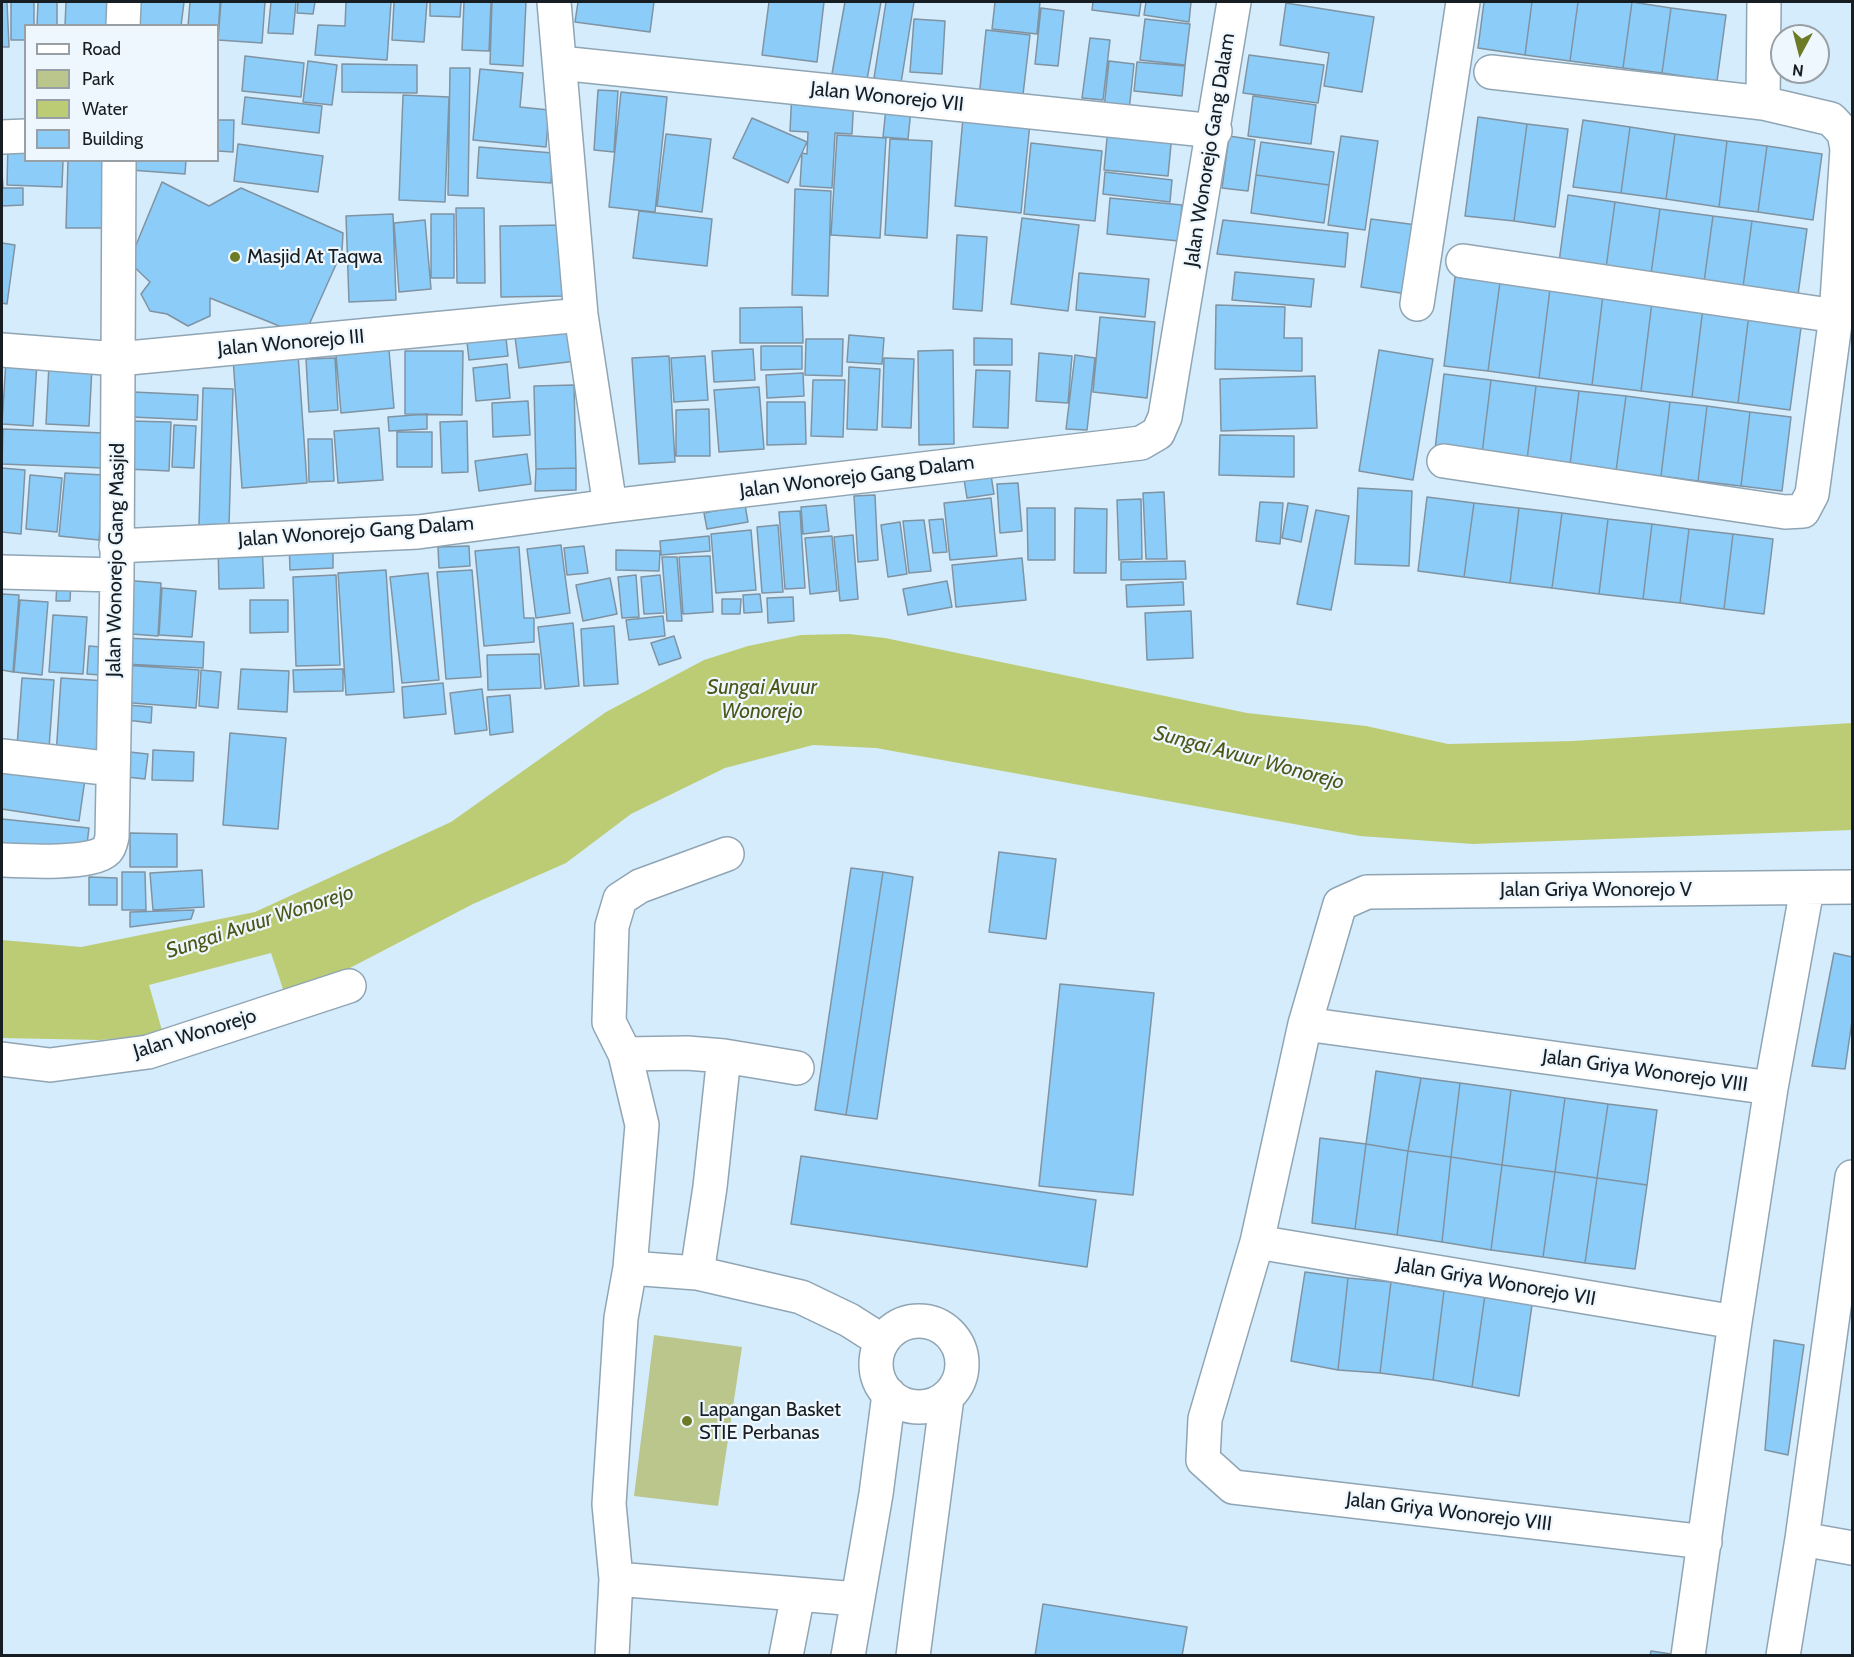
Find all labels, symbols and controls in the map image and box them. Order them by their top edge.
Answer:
legend [24,24,219,162]
north arrow [1770,24,1830,84]
street label: Jalan Wonorejo Gang Dalam [1180,31,1240,269]
text: Road [82,38,121,60]
text: N [1791,60,1805,80]
text: Park [82,68,114,90]
street label: Jalan Wonorejo VII [809,77,965,117]
text: Water [82,98,128,120]
text: Building [82,128,143,150]
place label: Masjid At Taqwa [247,245,382,269]
marker: Masjid At Taqwa [228,250,242,264]
street label: Jalan Wonorejo III [217,325,365,361]
street label: Jalan Wonorejo Gang Masjid [102,443,130,677]
street label: Jalan Wonorejo Gang Dalam [738,451,976,503]
street label: Jalan Wonorejo Gang Dalam [237,512,475,552]
water label: Sungai Avuur Wonorejo [707,675,817,725]
water label: Sungai Avuur Wonorejo [1151,720,1347,796]
street label: Jalan Griya Wonorejo V [1500,878,1692,902]
water label: Sungai Avuur Wonorejo [163,880,357,964]
street label: Jalan Wonorejo [131,1004,259,1064]
street label: Jalan Griya Wonorejo VIII [1541,1045,1749,1097]
street label: Jalan Griya Wonorejo VII [1394,1253,1598,1311]
place label: Lapangan Basket STIE Perbanas [699,1398,841,1445]
marker: Lapangan Basket STIE Perbanas [680,1414,694,1428]
street label: Jalan Griya Wonorejo VIII [1345,1487,1553,1537]

